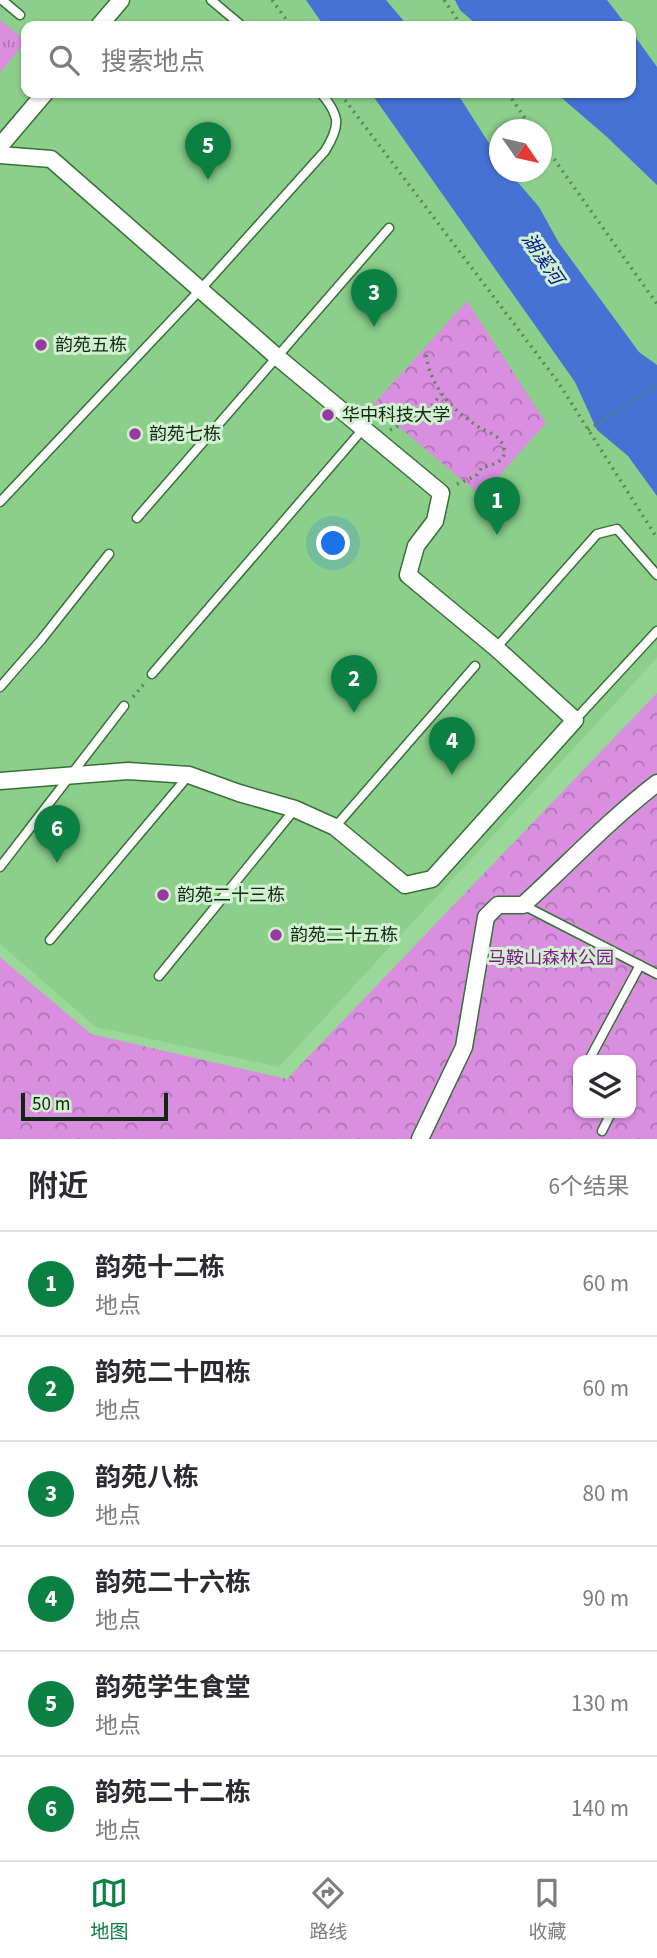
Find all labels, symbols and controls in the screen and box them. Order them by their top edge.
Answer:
search box [21,21,636,98]
icon: search [45,41,83,79]
text: 搜索地点 [101,43,205,80]
north arrow [489,119,552,182]
pin: 5 [185,122,231,180]
water label: 湖溪河 [515,228,571,293]
pin: 3 [351,269,397,327]
place label: 韵苑五栋 [55,333,127,358]
marker: 韵苑五栋 [33,337,49,353]
place label: 华中科技大学 [342,403,450,428]
marker: 华中科技大学 [320,407,336,423]
place label: 韵苑七栋 [149,422,221,447]
marker: 韵苑七栋 [127,426,143,442]
pin: 1 [474,477,520,535]
your location [316,526,350,560]
pin: 2 [331,655,377,713]
pin: 4 [429,717,475,775]
pin: 6 [34,805,80,863]
place label: 韵苑二十三栋 [177,883,285,908]
marker: 韵苑二十三栋 [155,887,171,903]
place label: 韵苑二十五栋 [290,923,398,948]
marker: 韵苑二十五栋 [268,927,284,943]
park label: 马鞍山森林公园 [488,946,614,971]
map controls [573,1055,636,1118]
button: layers [573,1055,636,1118]
scale bar [21,1090,168,1122]
text: 50 m [32,1091,70,1118]
text: 附近 [28,1165,88,1208]
text: 6个结果 [549,1170,629,1203]
text: 韵苑十二栋 [95,1249,225,1286]
text: 1 [45,1267,57,1300]
text: 60 m [582,1267,629,1300]
text: 地点 [95,1289,141,1322]
text: 韵苑二十四栋 [95,1354,251,1391]
text: 2 [45,1372,57,1405]
text: 60 m [582,1372,629,1405]
text: 地点 [95,1394,141,1427]
text: 韵苑八栋 [95,1459,199,1496]
text: 3 [45,1477,57,1510]
text: 80 m [582,1477,629,1510]
text: 地点 [95,1499,141,1532]
text: 韵苑二十六栋 [95,1564,251,1601]
text: 4 [45,1582,57,1615]
text: 90 m [582,1582,629,1615]
text: 地点 [95,1604,141,1637]
text: 韵苑学生食堂 [95,1669,251,1706]
text: 5 [45,1687,57,1720]
text: 130 m [571,1687,629,1720]
text: 地点 [95,1709,141,1742]
text: 韵苑二十二栋 [95,1774,251,1811]
text: 6 [45,1792,57,1825]
text: 140 m [571,1792,629,1825]
text: 地点 [95,1814,141,1847]
tab: 地图 [90,1874,129,1946]
tab: 路线 [309,1874,348,1946]
tab: 收藏 [528,1874,567,1946]

